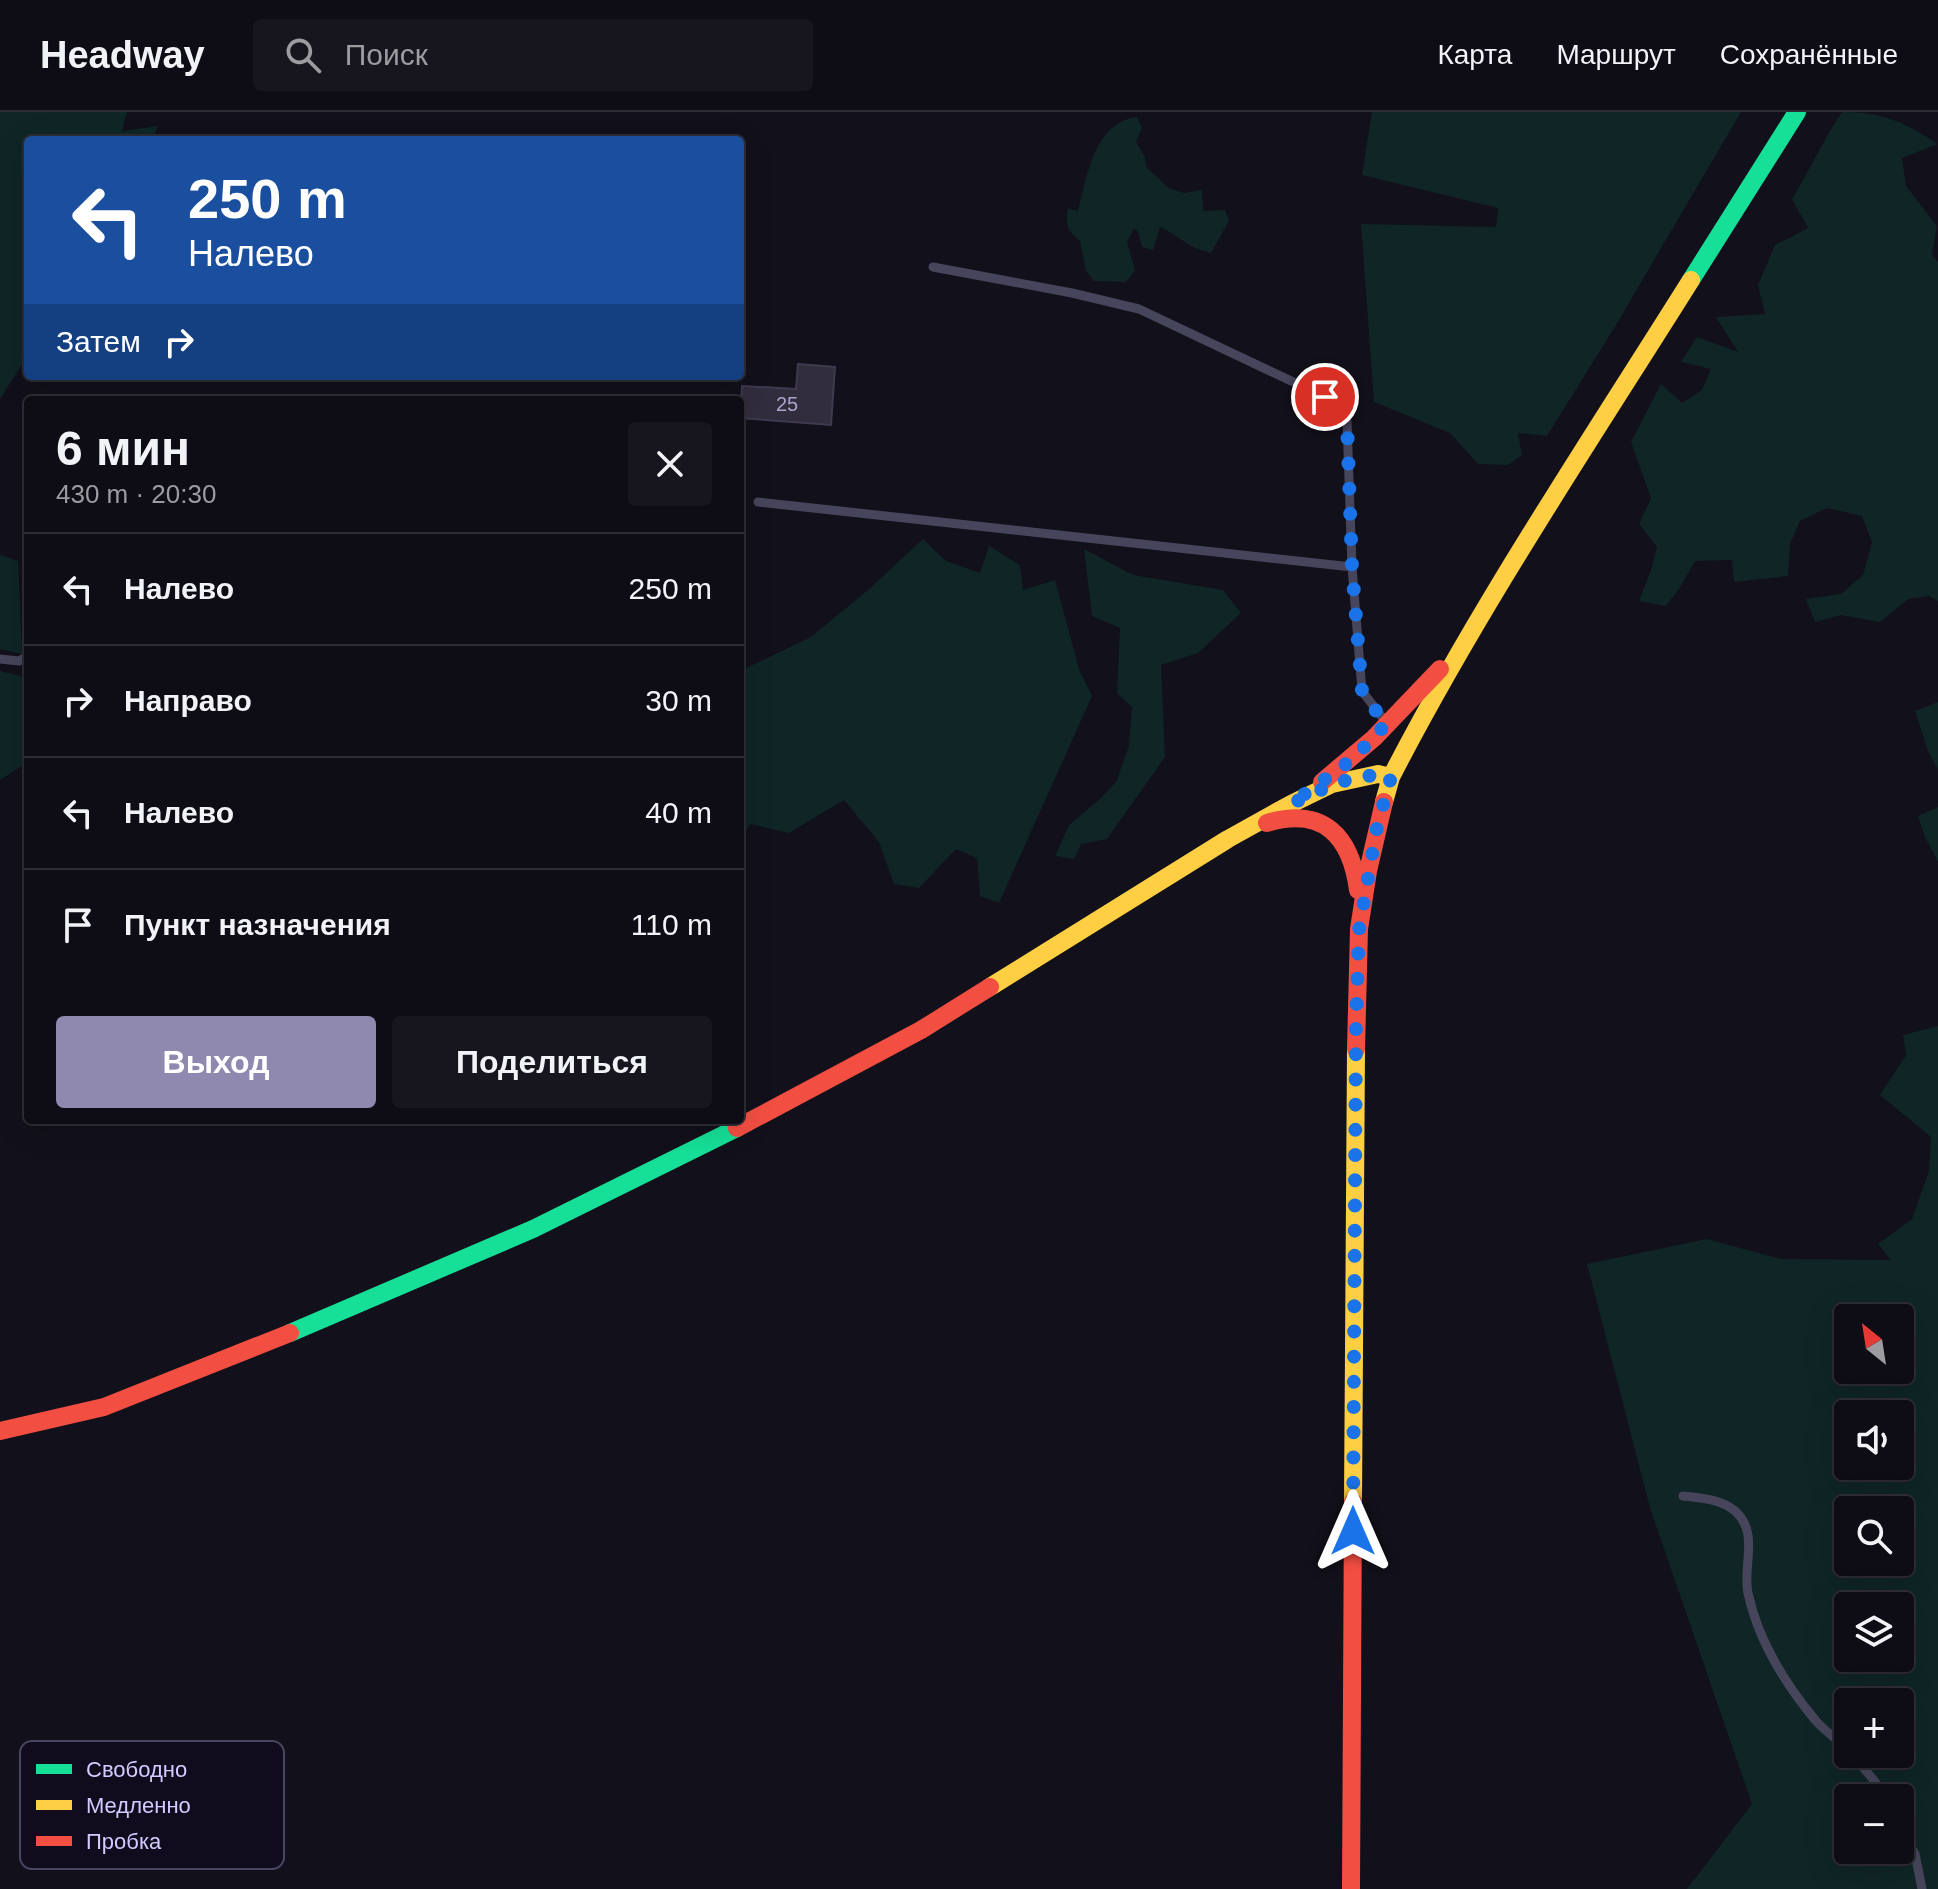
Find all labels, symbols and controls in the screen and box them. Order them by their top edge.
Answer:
search box [253,19,813,91]
icon: search [281,33,325,77]
text: Headway [40,34,205,76]
text: Поиск [345,38,428,71]
text: Карта [1437,39,1512,70]
text: Маршрут [1556,39,1676,70]
text: Сохранённые [1720,39,1898,70]
text: 250 m [188,167,347,230]
icon: left [56,168,160,272]
text: Налево [188,233,314,274]
icon: right [157,320,201,364]
text: Затем [56,325,141,358]
pin [1291,363,1359,431]
icon: arrive [1303,375,1347,419]
house number: 25 [776,393,798,415]
text: 6 мин [56,422,190,475]
button: close [628,422,712,506]
text: 430 m · 20:30 [56,479,216,509]
icon: left [56,567,100,611]
text: Налево [124,572,234,605]
text: 250 m [629,572,712,605]
icon: right [56,679,100,723]
text: Направо [124,684,252,717]
text: 30 m [645,684,712,717]
icon: left [56,791,100,835]
text: Налево [124,796,234,829]
text: 40 m [645,796,712,829]
icon: arrive [56,903,100,947]
text: Пункт назначения [124,908,391,941]
text: 110 m [631,908,712,941]
button: Выход [56,1016,376,1108]
button: Поделиться [392,1016,712,1108]
north arrow [1834,1304,1914,1384]
map controls [1834,1304,1914,1864]
button: sound [1834,1400,1914,1480]
position arrow [1311,1489,1395,1573]
button: search [1834,1496,1914,1576]
button: layers [1834,1592,1914,1672]
button: + [1834,1688,1914,1768]
legend [20,1741,284,1869]
text: Свободно [86,1757,187,1782]
button: − [1834,1784,1914,1864]
text: Медленно [86,1793,191,1818]
text: Пробка [86,1829,162,1854]

